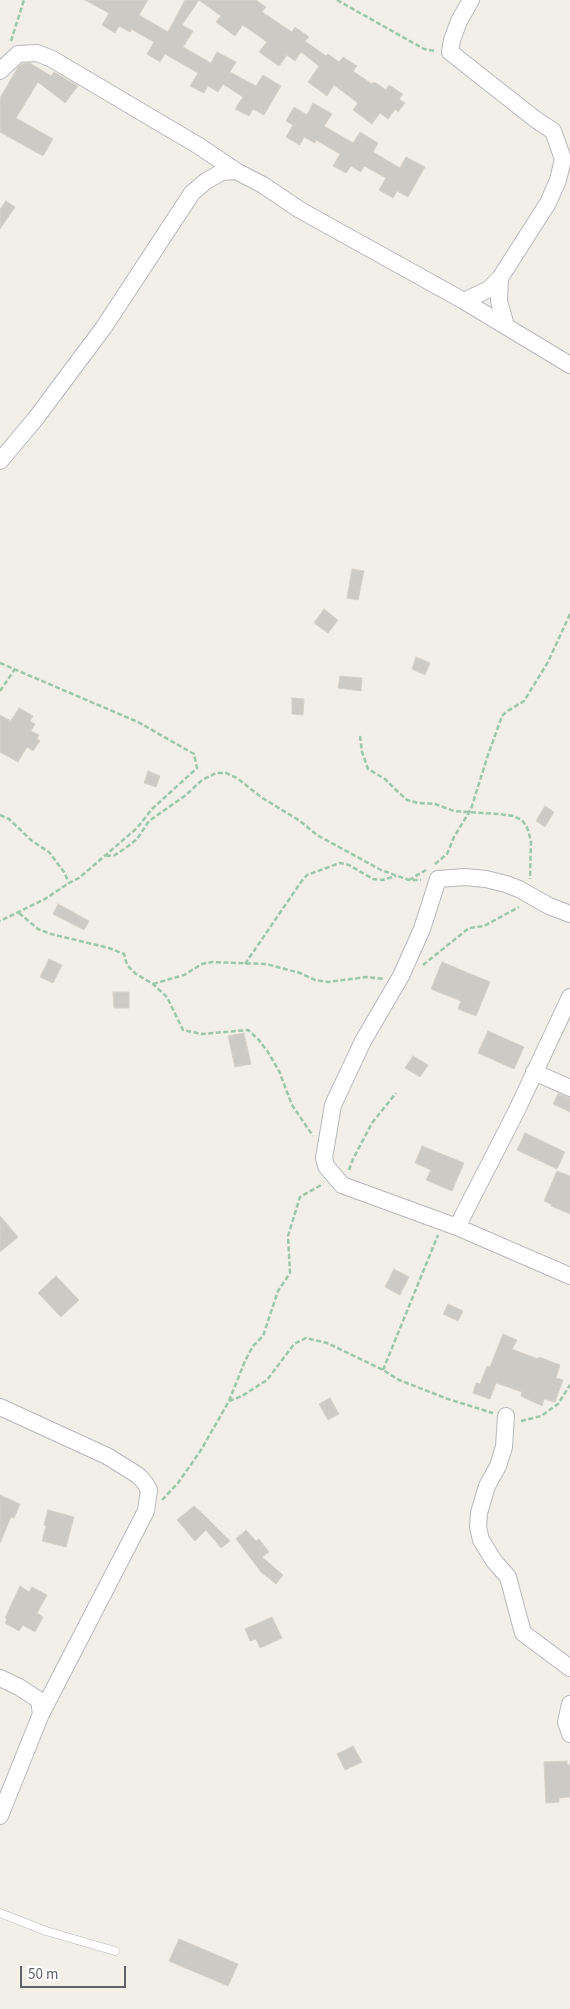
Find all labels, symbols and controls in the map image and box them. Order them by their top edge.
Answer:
scale bar [22,1956,129,1988]
text: 50 m [28,1964,58,1985]

